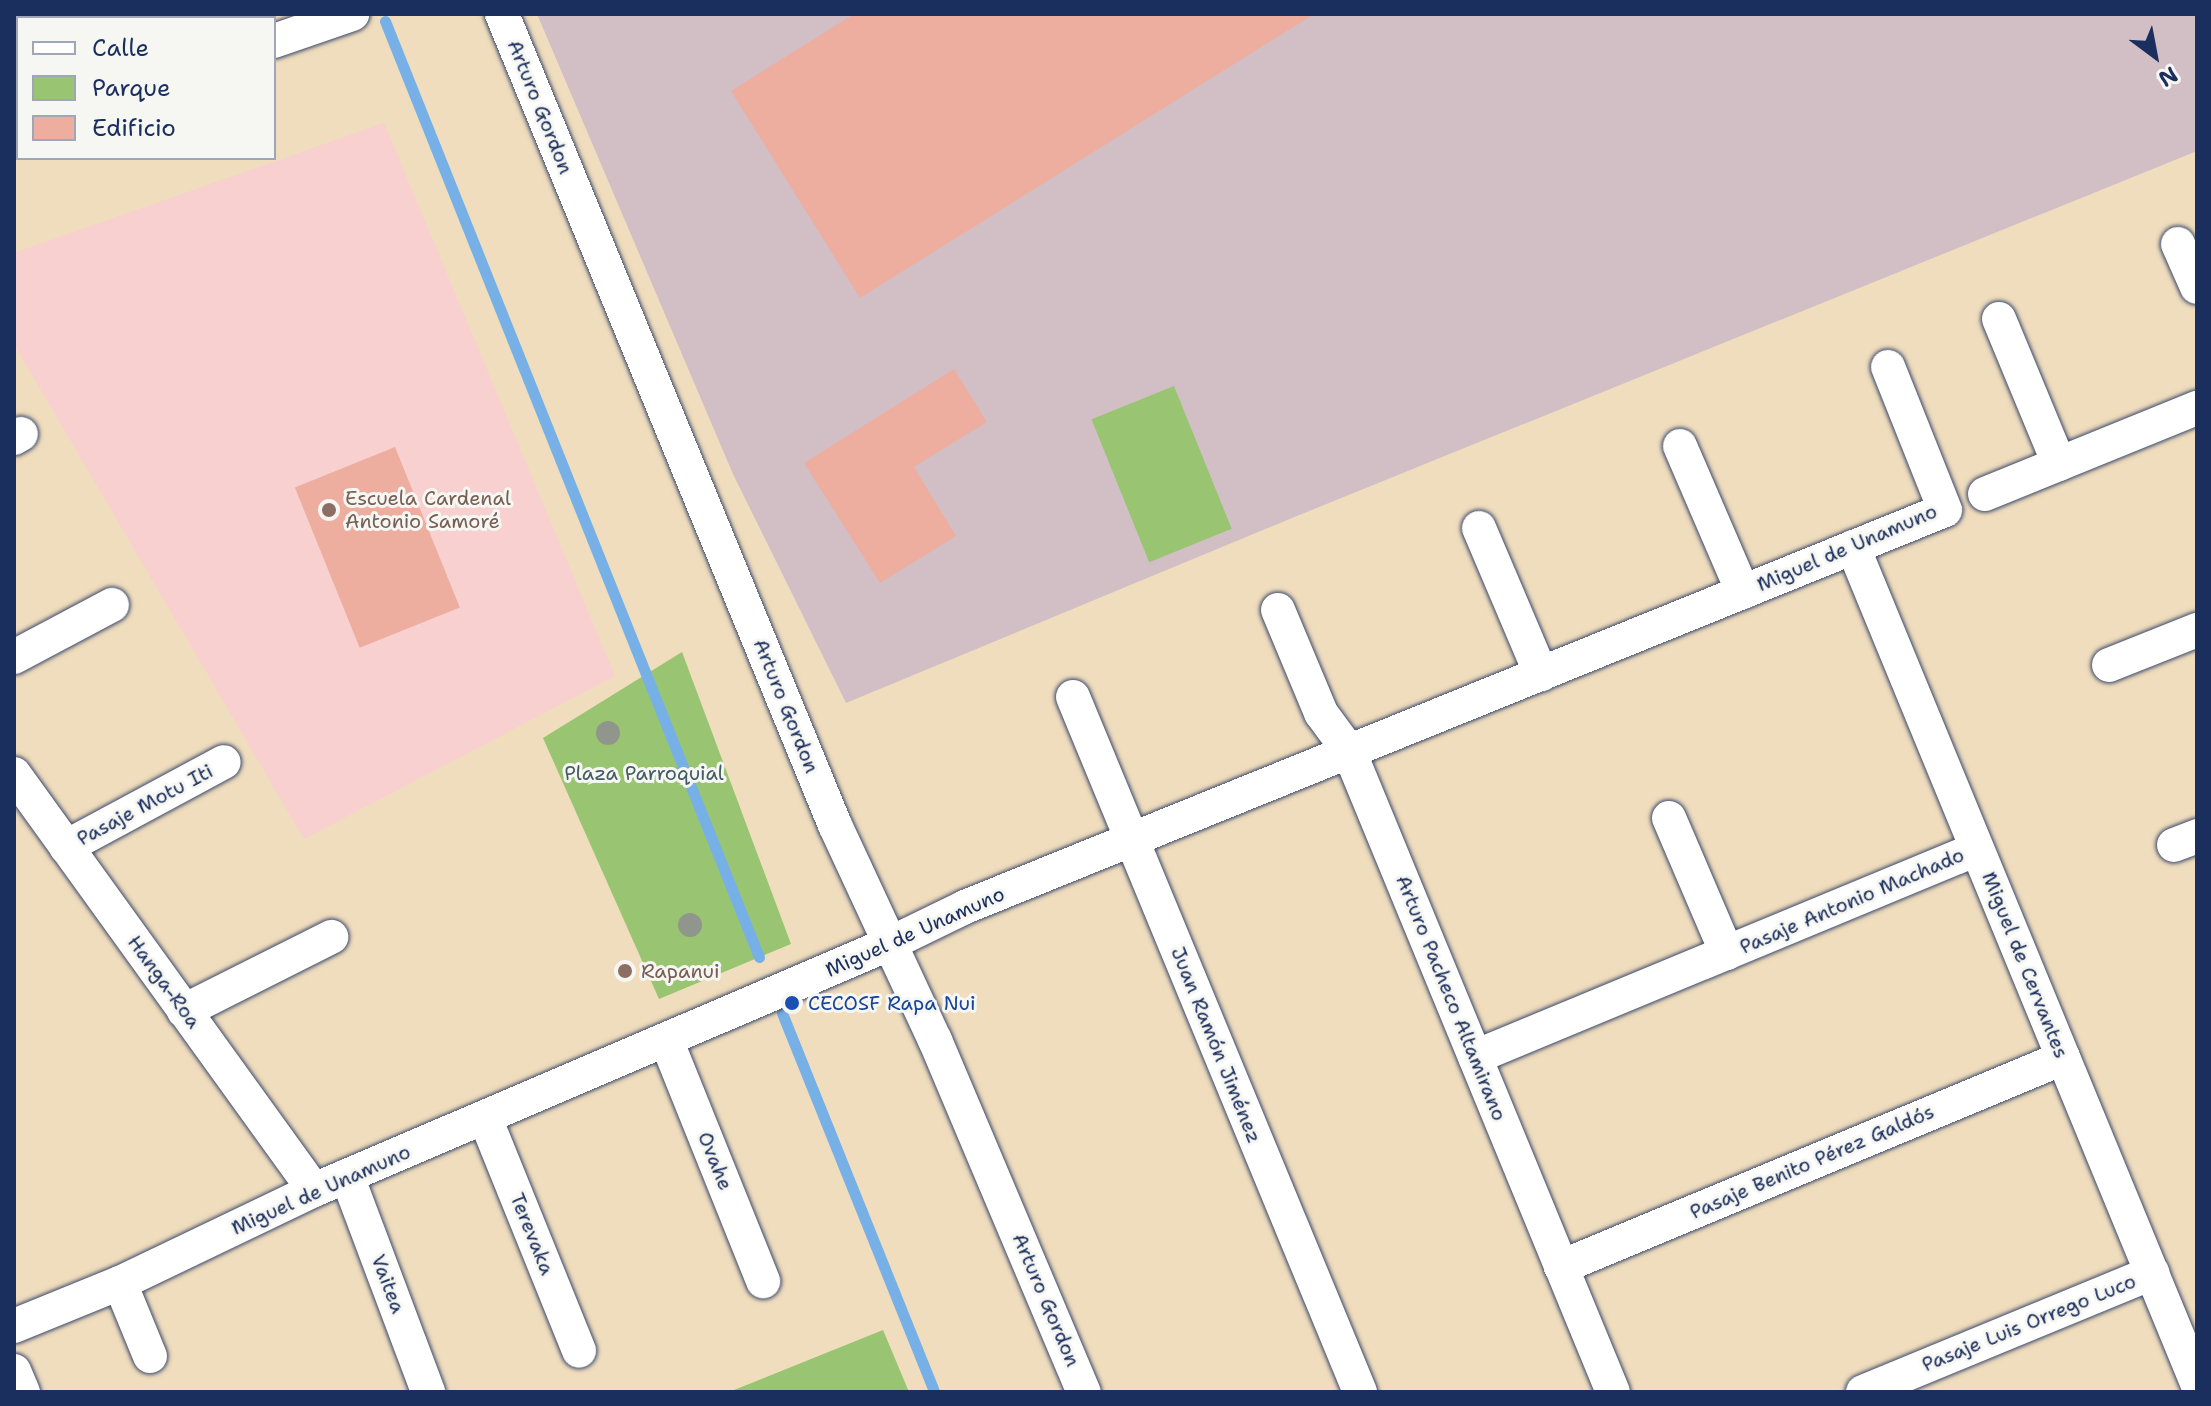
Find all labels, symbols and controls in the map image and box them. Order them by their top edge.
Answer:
legend [16,16,276,160]
north arrow [2115,16,2195,96]
text: Calle [92,32,149,64]
street label: Arturo Gordon [502,36,578,178]
text: N [2153,60,2183,94]
text: Parque [92,72,171,104]
text: Edificio [92,112,176,144]
place label: Escuela Cardenal Antonio Samoré [345,486,511,533]
street label: Miguel de Unamuno [1753,499,1941,597]
marker: Escuela Cardenal Antonio Samoré [320,501,338,519]
street label: Arturo Gordon [748,635,824,777]
street label: Pasaje Motu Iti [73,759,217,851]
park label: Plaza Parroquial [564,761,724,785]
street label: Pasaje Antonio Machado [1736,843,1968,959]
street label: Miguel de Cervantes [1977,868,2073,1062]
street label: Arturo Pacheco Altamirano [1391,872,1511,1124]
street label: Miguel de Unamuno [822,882,1008,982]
street label: Hanga-Roa [122,931,206,1033]
street label: Juan Ramón Jiménez [1166,943,1266,1147]
place label: Rapanui [641,959,720,983]
marker: Rapanui [616,962,634,980]
place label: CECOSF Rapa Nui [808,991,976,1015]
marker: CECOSF Rapa Nui [783,994,801,1012]
street label: Pasaje Benito Pérez Galdós [1686,1100,1938,1224]
street label: Ovahe [692,1128,738,1194]
street label: Miguel de Unamuno [228,1140,414,1240]
street label: Terevaka [505,1190,559,1278]
street label: Arturo Gordon [1007,1230,1085,1370]
street label: Vaitea [366,1251,410,1317]
street label: Pasaje Luis Orrego Luco [1918,1269,2140,1377]

